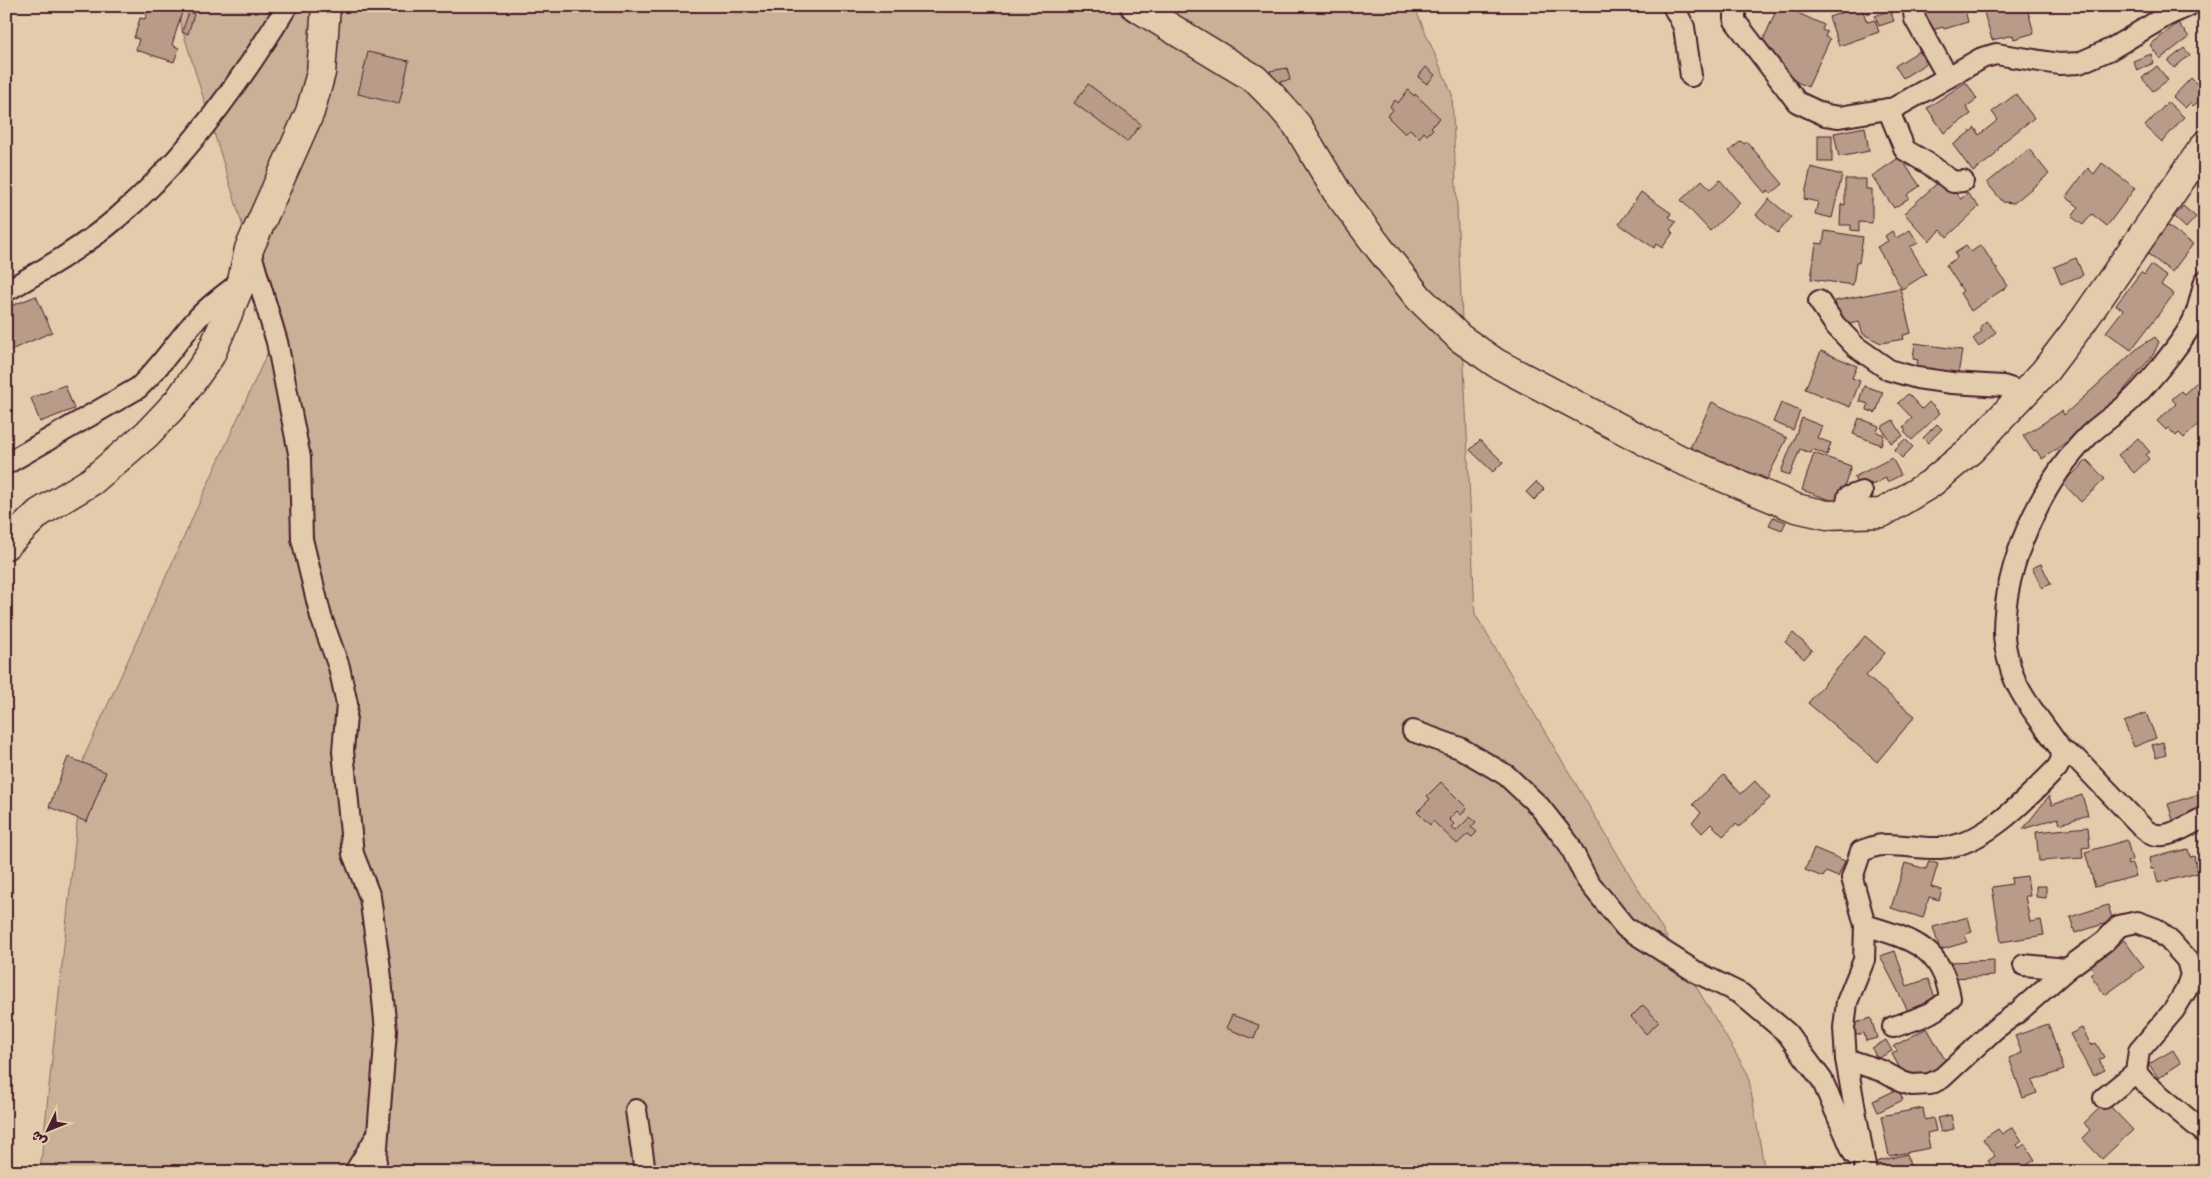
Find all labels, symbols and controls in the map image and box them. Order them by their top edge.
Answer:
north arrow [22,1106,72,1156]
text: ش [29,1126,52,1149]

